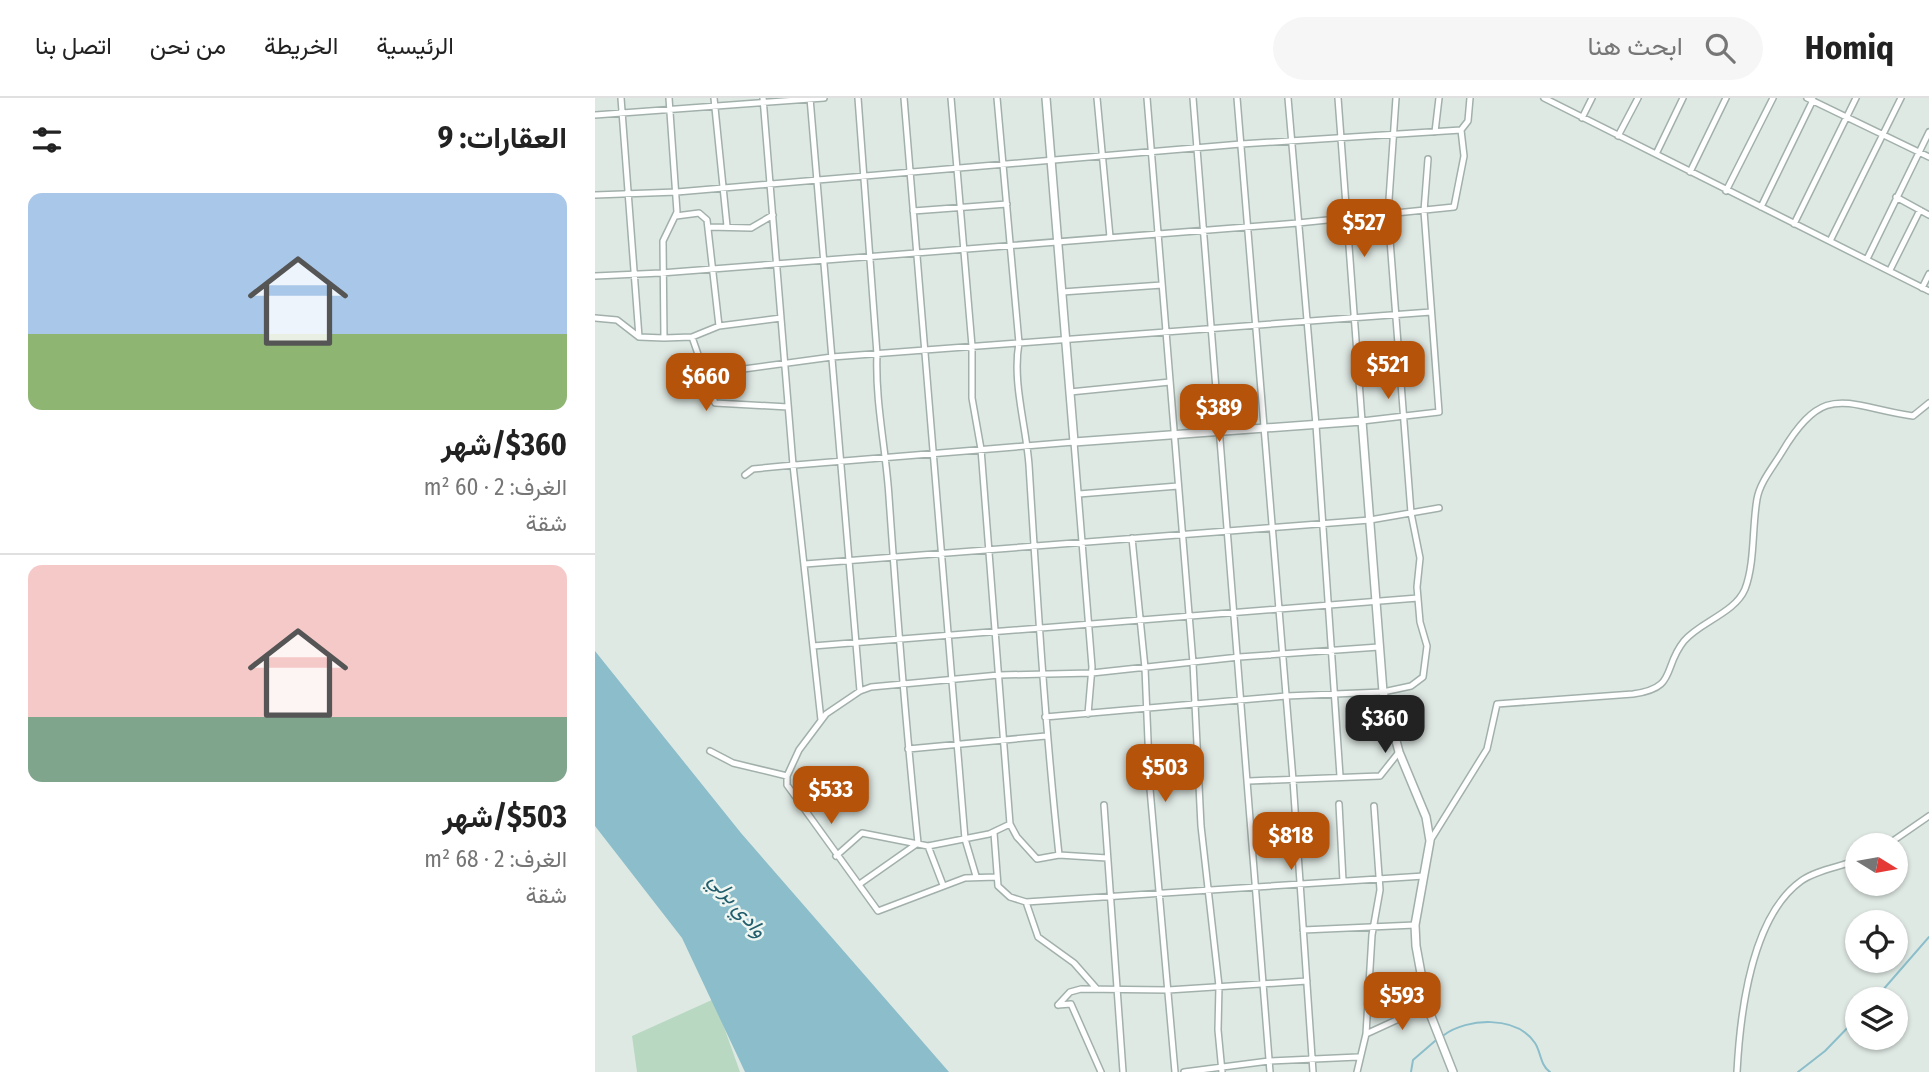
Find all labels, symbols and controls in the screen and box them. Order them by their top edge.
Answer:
search box [1273,17,1763,80]
text: Homiq [1805,28,1894,68]
icon: search [1701,29,1739,67]
text: ابحث هنا [1587,31,1683,62]
text: اتصل بنا [35,32,112,60]
text: من نحن [150,32,226,60]
text: الخريطة [264,32,338,60]
text: الرئيسية [376,32,454,60]
text: العقارات: 9 [438,120,567,156]
icon: filters [28,121,66,159]
pin: $527 [1323,200,1405,259]
text: $527 [1343,208,1385,236]
icon: home [235,238,361,364]
pin: $521 [1347,342,1429,401]
text: $521 [1367,350,1409,378]
pin: $660 [665,354,747,413]
text: $660 [682,362,730,390]
pin: $389 [1178,384,1260,444]
text: $389 [1196,393,1242,421]
text: $360/شهر [441,427,567,463]
text: الغرف: 2 · 60 m² [424,473,567,501]
text: شقة [525,509,567,537]
icon: home [235,610,361,736]
pin: $360 [1344,696,1426,755]
text: $360 [1362,704,1408,732]
pin: $503 [1124,744,1206,804]
text: $503 [1142,753,1188,781]
pin: $533 [790,766,872,826]
text: $533 [809,775,853,803]
text: $503/شهر [442,799,567,835]
pin: $818 [1250,812,1332,872]
text: $818 [1269,821,1313,849]
north arrow [1845,833,1907,896]
map controls [1845,833,1908,1050]
text: الغرف: 2 · 68 m² [424,845,567,873]
water label: وادي برلي [700,867,773,946]
text: شقة [525,881,567,909]
button: locate [1845,910,1908,973]
pin: $593 [1361,972,1443,1032]
text: $593 [1380,981,1424,1009]
button: layers [1845,987,1908,1050]

